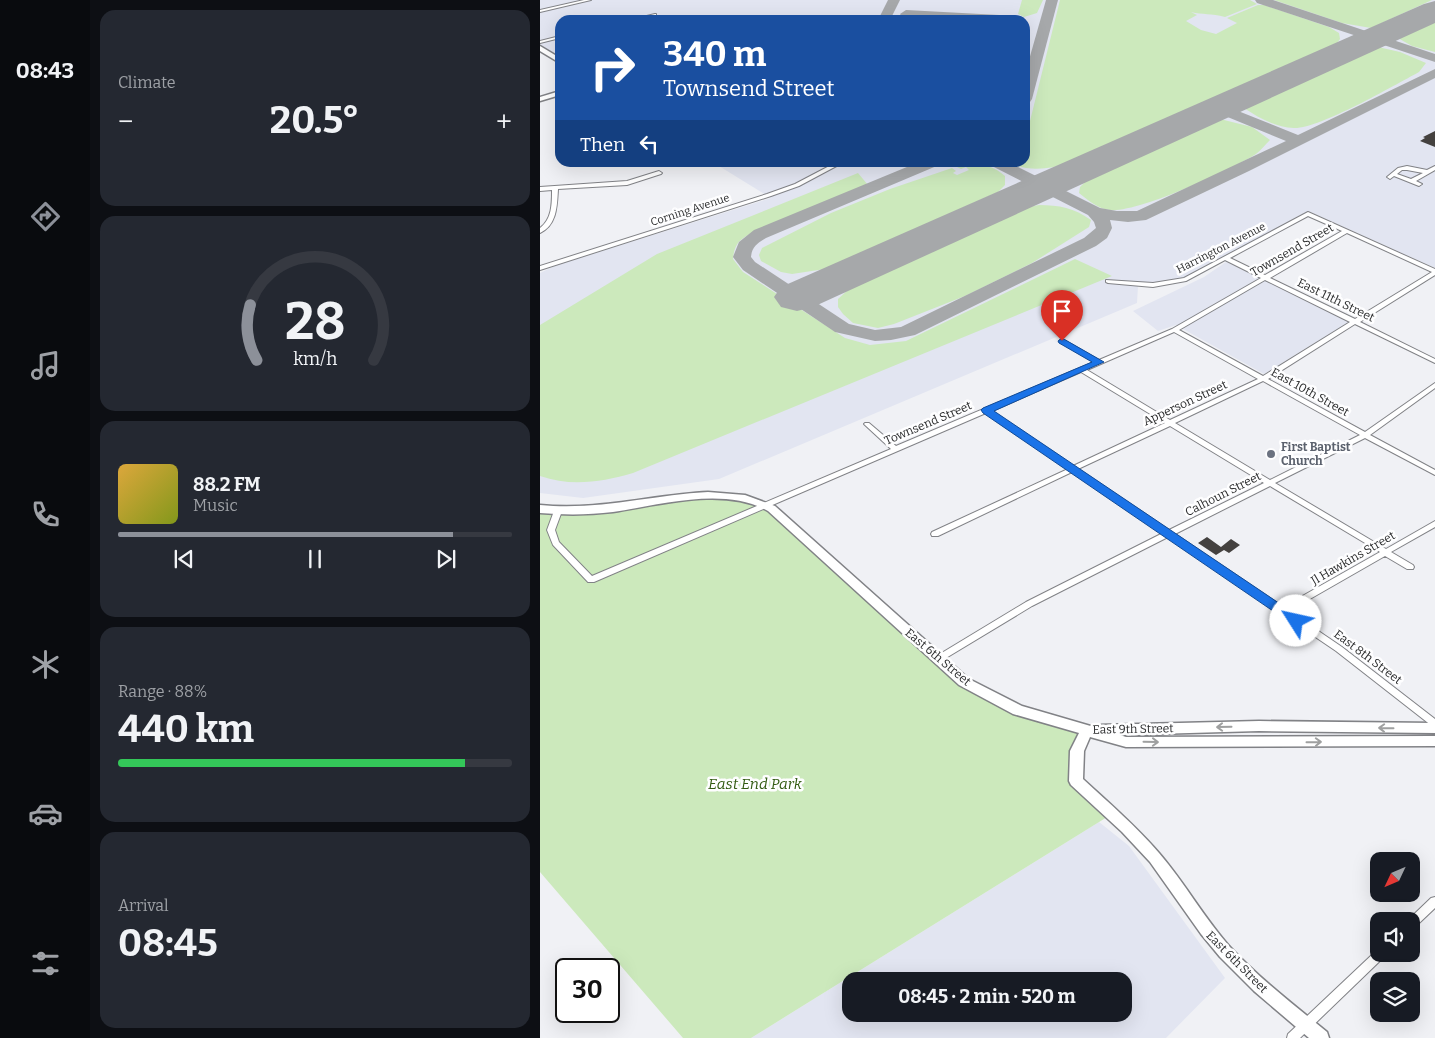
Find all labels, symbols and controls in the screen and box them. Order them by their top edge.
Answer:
text: 340 m [663,33,766,75]
icon: right [580,35,645,100]
text: 08:43 [16,57,74,84]
text: Climate [118,73,176,92]
text: Townsend Street [663,75,834,102]
text: 20.5° [270,97,360,143]
text: − [118,105,133,138]
text: + [496,105,512,138]
icon: left [635,130,663,158]
text: Then [580,133,625,156]
street label: Corning Avenue [649,191,731,229]
icon: directions [28,199,63,234]
street label: Harrington Avenue [1174,220,1268,276]
street label: Townsend Street [1248,220,1337,279]
street label: East 11th Street [1295,275,1377,325]
text: 28 [285,290,345,353]
pin [1041,290,1083,341]
icon: arrive [1048,297,1076,325]
icon: music [28,348,63,383]
text: km/h [293,348,337,370]
street label: East 10th Street [1269,365,1352,419]
street label: Apperson Street [1141,377,1230,429]
street label: Townsend Street [882,398,974,448]
place label: First Baptist Church [1281,440,1351,468]
marker: First Baptist Church [1265,448,1277,460]
street label: Calhoun Street [1183,469,1264,519]
text: 88.2 FM [193,473,261,496]
text: Music [193,496,238,515]
icon: phone [28,497,63,532]
street label: Jl Hawkins Street [1308,528,1398,588]
icon: previous [170,545,198,573]
icon: pause [301,545,329,573]
icon: next [432,545,460,573]
position arrow [1269,594,1321,646]
street label: East 6th Street [902,626,974,689]
street label: East 8th Street [1331,627,1405,687]
icon: climate [28,647,63,682]
text: Range · 88% [118,682,207,701]
text: 440 km [118,706,254,752]
street label: East 9th Street [1092,721,1174,737]
one-way arrow [1216,722,1232,732]
one-way arrow [1379,723,1395,733]
one-way arrow [1142,737,1159,747]
one-way arrow [1305,737,1321,747]
park label: East End Park [708,775,803,793]
icon: car [28,796,63,831]
north arrow [1370,852,1420,902]
map controls [1370,852,1420,1022]
text: Arrival [118,896,169,915]
button: sound [1370,912,1420,962]
text: 08:45 [118,920,218,966]
street label: East 6th Street [1203,928,1271,996]
icon: filters [28,946,63,981]
speed limit sign: 30 [555,958,620,1023]
button: layers [1370,972,1420,1022]
text: 08:45 · 2 min · 520 m [898,985,1076,1008]

